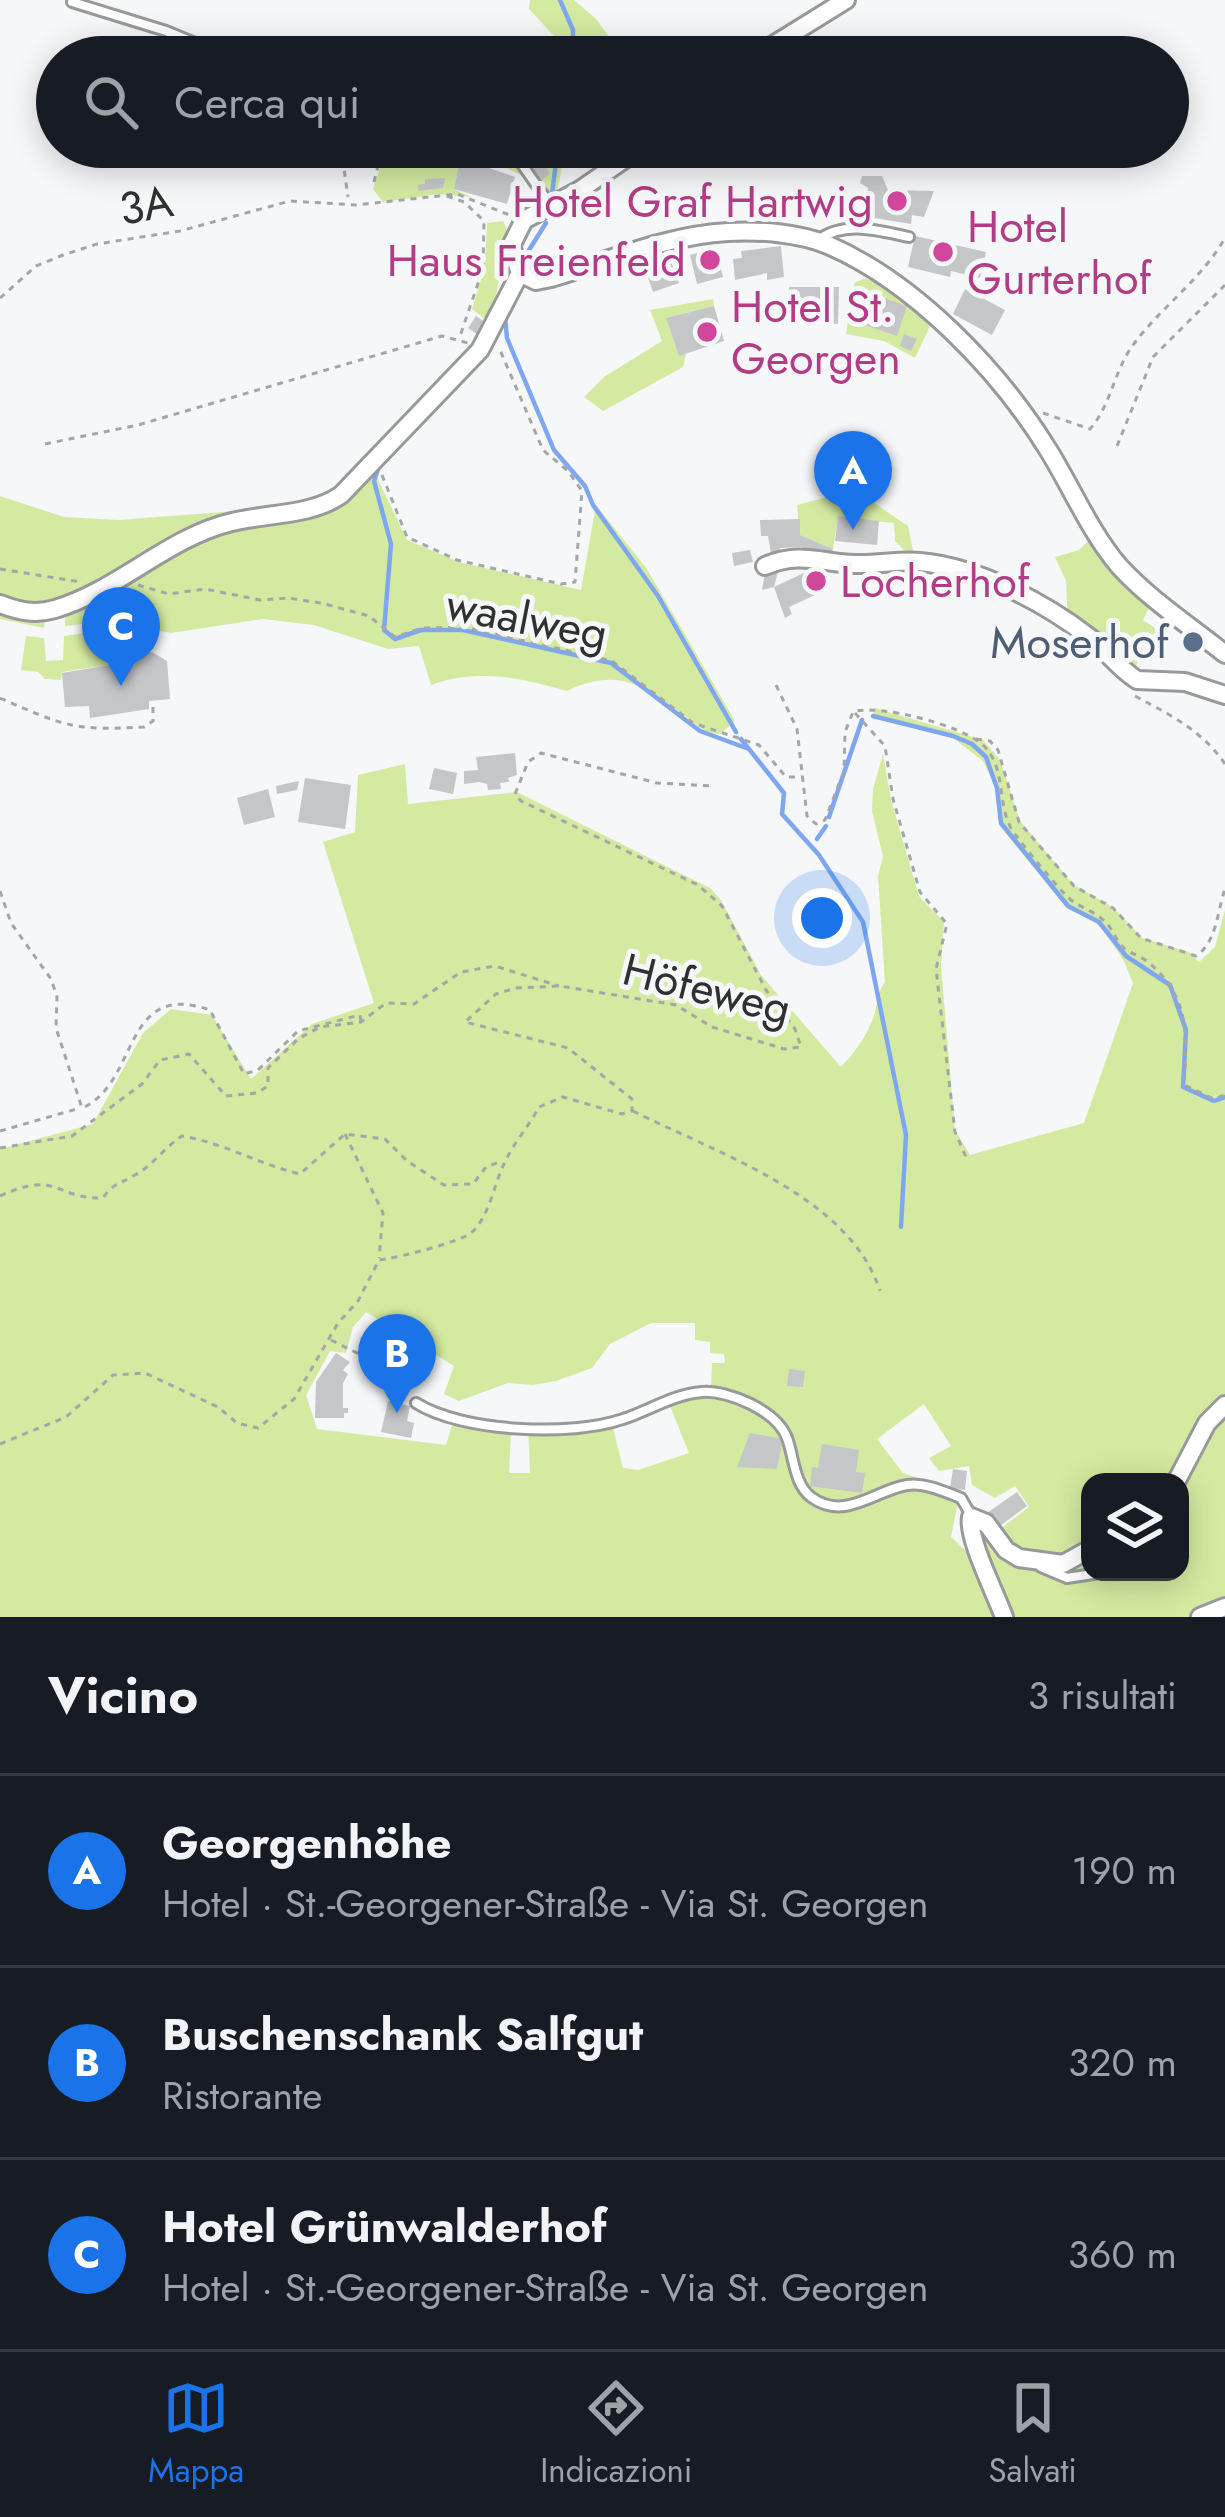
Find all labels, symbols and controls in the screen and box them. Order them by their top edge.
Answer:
search box [36,36,1189,168]
icon: search [78,69,144,135]
text: Cerca qui [174,70,360,135]
street label: 3A [114,168,178,242]
place label: Hotel Graf Hartwig [512,169,873,234]
marker: Hotel Graf Hartwig [884,188,910,214]
place label: Hotel Gurterhof [967,194,1153,311]
place label: Haus Freienfeld [387,228,686,293]
marker: Hotel Gurterhof [930,239,956,265]
marker: Haus Freienfeld [697,247,723,273]
place label: Hotel St. Georgen [731,274,901,391]
marker: Hotel St. Georgen [694,319,720,345]
pin: A [814,431,892,530]
place label: Locherhof [840,549,1031,614]
marker: Locherhof [803,568,829,594]
street label: waalweg [441,572,613,666]
pin: C [82,587,160,686]
place label: Moserhof [990,610,1170,675]
marker: Moserhof [1180,629,1206,655]
your location [792,888,852,948]
street label: Höfeweg [616,937,798,1041]
pin: B [358,1314,436,1413]
map controls [1081,1473,1189,1581]
button: layers [1081,1473,1189,1581]
text: Vicino [48,1658,198,1732]
text: 3 risultati [1028,1667,1177,1724]
text: Georgenhöhe [162,1810,451,1875]
text: A [73,1842,101,1899]
text: 190 m [1071,1842,1177,1899]
text: Hotel · St.-Georgener-Straße - Via St. Georgen [162,1875,928,1932]
text: Buschenschank Salfgut [162,2002,643,2067]
text: B [74,2034,100,2091]
text: 320 m [1068,2034,1177,2091]
text: Ristorante [162,2067,322,2124]
text: Hotel Grünwalderhof [162,2194,607,2259]
text: C [73,2226,101,2283]
text: 360 m [1068,2226,1177,2283]
text: Hotel · St.-Georgener-Straße - Via St. Georgen [162,2259,928,2316]
tab: Mappa [148,2375,244,2494]
tab: Indicazioni [540,2375,692,2494]
tab: Salvati [988,2375,1077,2494]

